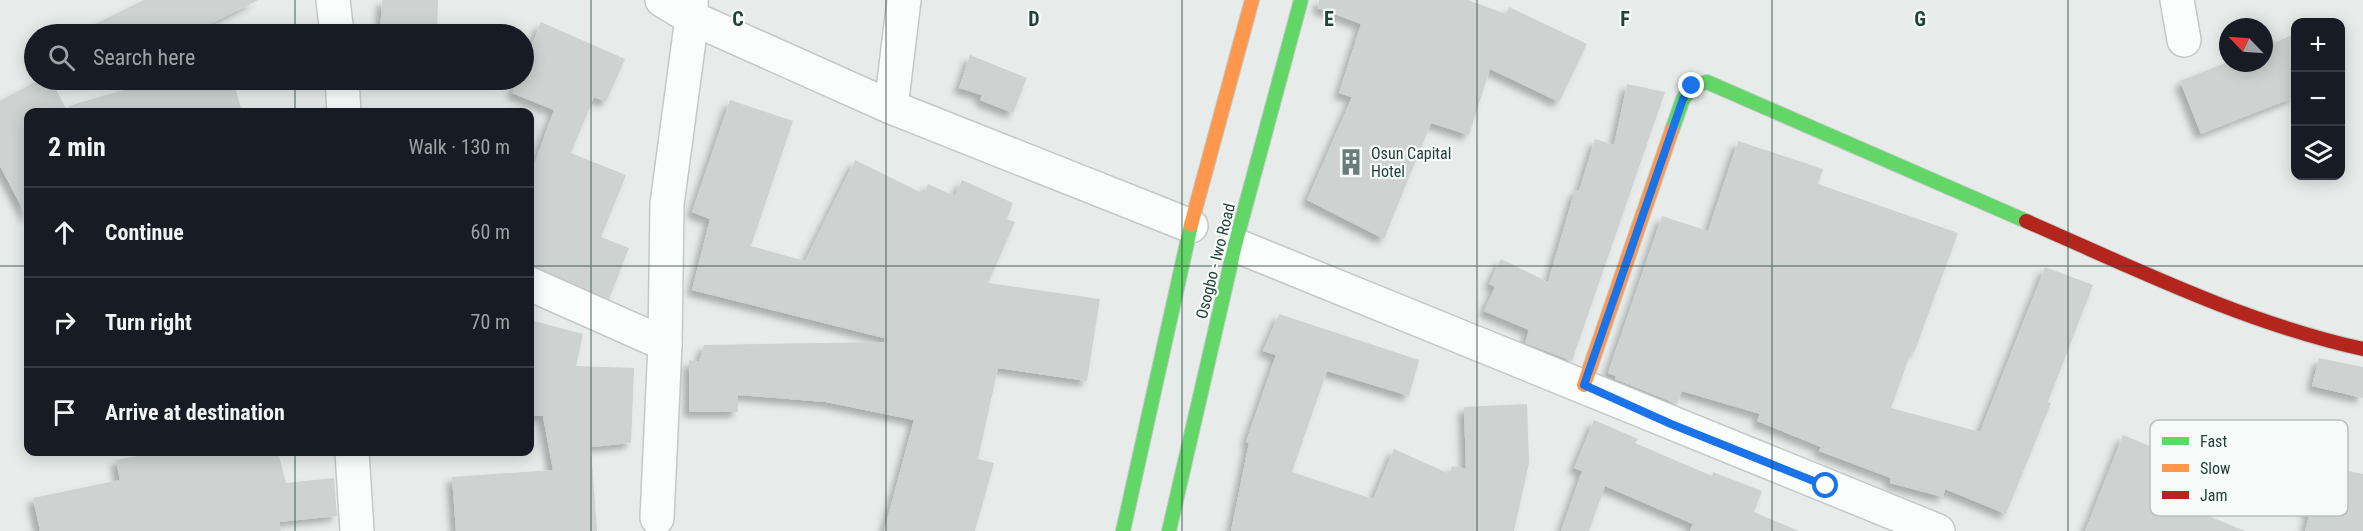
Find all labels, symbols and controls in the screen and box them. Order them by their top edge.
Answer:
text: C [732,7,744,31]
text: D [1028,7,1040,31]
text: E [1324,7,1334,31]
text: F [1620,7,1630,31]
text: G [1914,7,1926,31]
north arrow [2219,18,2273,72]
map controls [2291,18,2345,180]
button: + [2291,18,2345,72]
search box [24,24,534,90]
icon: search [45,41,78,74]
text: Search here [93,45,195,70]
route end [1678,72,1704,98]
button: − [2291,72,2345,126]
button: layers [2291,126,2345,180]
text: 2 min [48,132,106,162]
text: Walk · 130 m [409,135,510,159]
place label: Osun Capital Hotel [1371,144,1451,181]
building icon: Osun Capital Hotel [1336,147,1366,177]
street label: Osogbo - Iwo Road [1192,201,1239,321]
icon: ahead [48,216,81,249]
text: Continue [105,220,184,245]
text: 60 m [471,220,510,244]
icon: right [48,306,81,339]
text: Turn right [105,310,192,335]
text: 70 m [471,310,510,334]
icon: arrive [48,396,81,429]
text: Arrive at destination [105,400,285,425]
legend [2150,420,2348,516]
text: Fast [2200,432,2227,451]
text: Slow [2200,459,2230,478]
route start [1812,472,1838,498]
text: Jam [2200,486,2227,505]

